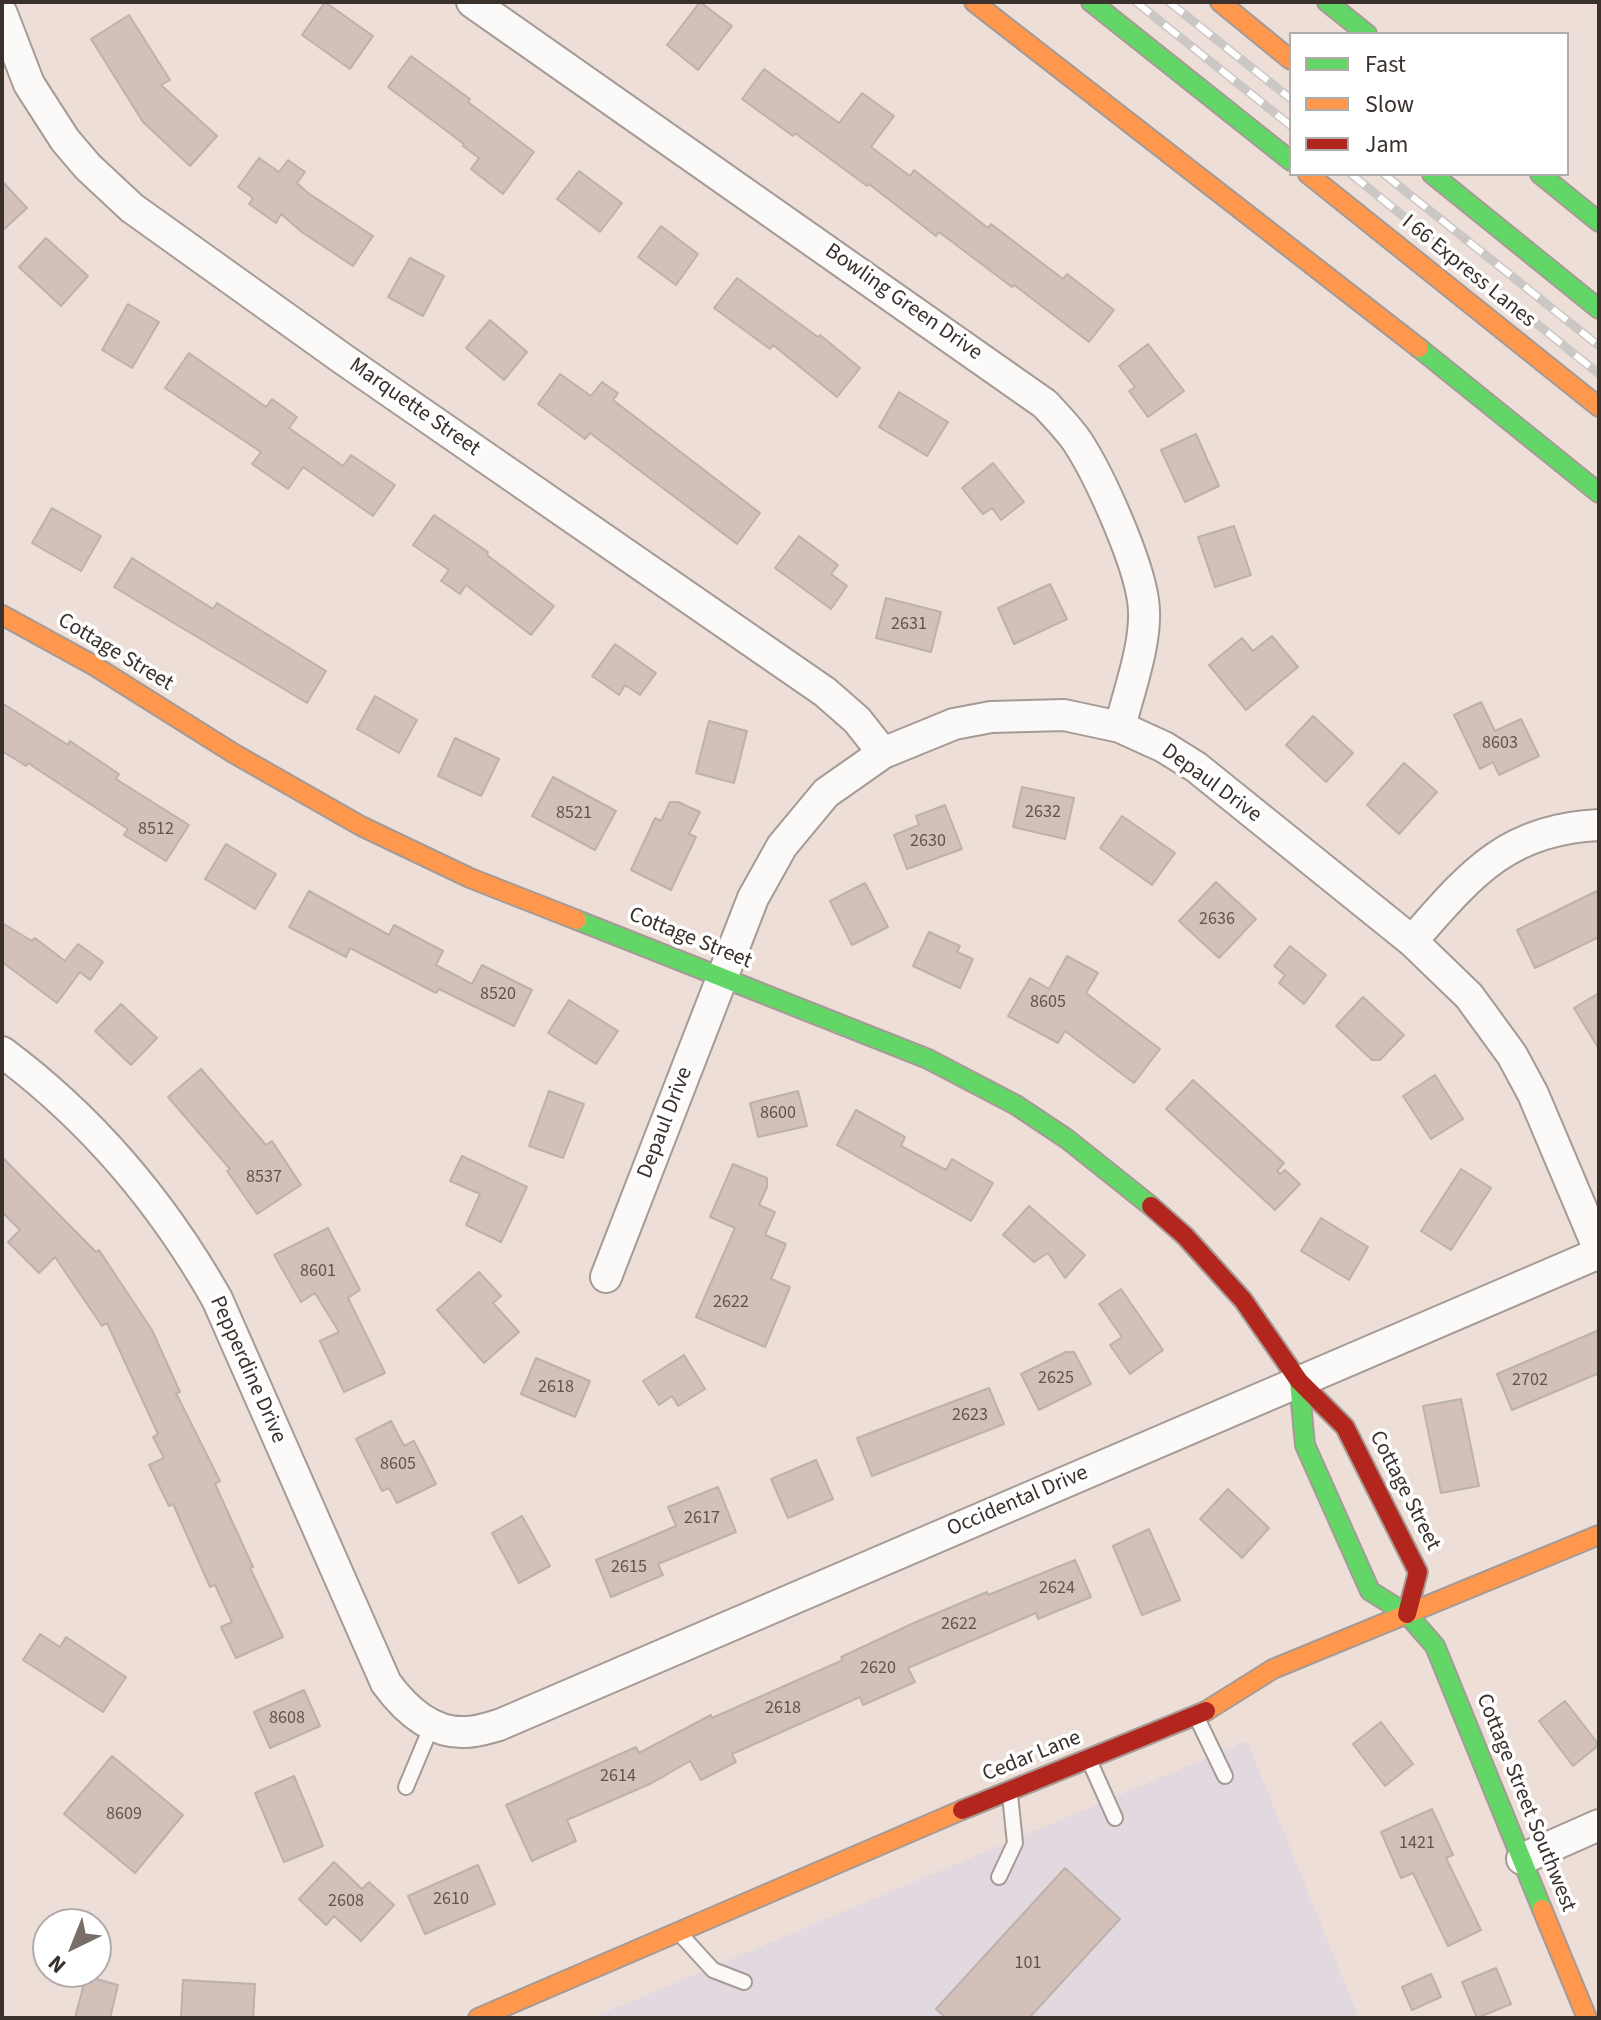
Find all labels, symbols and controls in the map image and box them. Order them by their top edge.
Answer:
legend [1289,32,1569,176]
text: Fast [1365,47,1406,82]
text: Slow [1365,87,1414,122]
text: Jam [1365,127,1409,162]
street label: I 66 Express Lanes [1396,210,1540,334]
street label: Bowling Green Drive [819,239,987,367]
street label: Marquette Street [343,353,485,463]
street label: Cottage Street [52,608,178,698]
house number: 2631 [891,614,927,636]
house number: 8603 [1482,733,1518,755]
street label: Depaul Drive [1156,739,1266,829]
house number: 2632 [1025,802,1061,824]
house number: 8521 [556,803,592,825]
house number: 8512 [138,819,174,841]
house number: 2630 [910,831,946,853]
street label: Cottage Street [625,902,755,976]
house number: 2636 [1199,909,1235,931]
house number: 8520 [480,984,516,1006]
house number: 8605 [1030,992,1066,1014]
street label: Depaul Drive [633,1064,699,1182]
house number: 8600 [760,1103,796,1125]
house number: 8537 [246,1167,282,1189]
house number: 8601 [300,1261,336,1283]
street label: Pepperdine Drive [203,1292,291,1448]
house number: 2622 [713,1292,749,1314]
house number: 2625 [1038,1368,1074,1390]
house number: 2702 [1512,1370,1548,1392]
house number: 2618 [538,1377,574,1399]
house number: 2623 [952,1405,988,1427]
street label: Cottage Street [1363,1427,1445,1555]
house number: 8605 [380,1454,416,1476]
street label: Occidental Drive [944,1460,1092,1544]
house number: 2617 [684,1508,720,1530]
house number: 2615 [611,1557,647,1579]
house number: 2624 [1039,1578,1075,1600]
house number: 2622 [941,1614,977,1636]
house number: 2620 [860,1658,896,1680]
street label: Cottage Street Southwest [1469,1690,1581,1916]
house number: 2618 [765,1698,801,1720]
house number: 8608 [269,1708,305,1730]
street label: Cedar Lane [979,1725,1085,1789]
house number: 2614 [600,1766,636,1788]
house number: 8609 [106,1804,142,1826]
house number: 1421 [1399,1833,1435,1855]
house number: 2610 [433,1889,469,1911]
house number: 2608 [328,1891,364,1913]
north arrow [32,1908,112,1988]
text: N [41,1947,73,1981]
house number: 101 [1015,1953,1041,1975]

